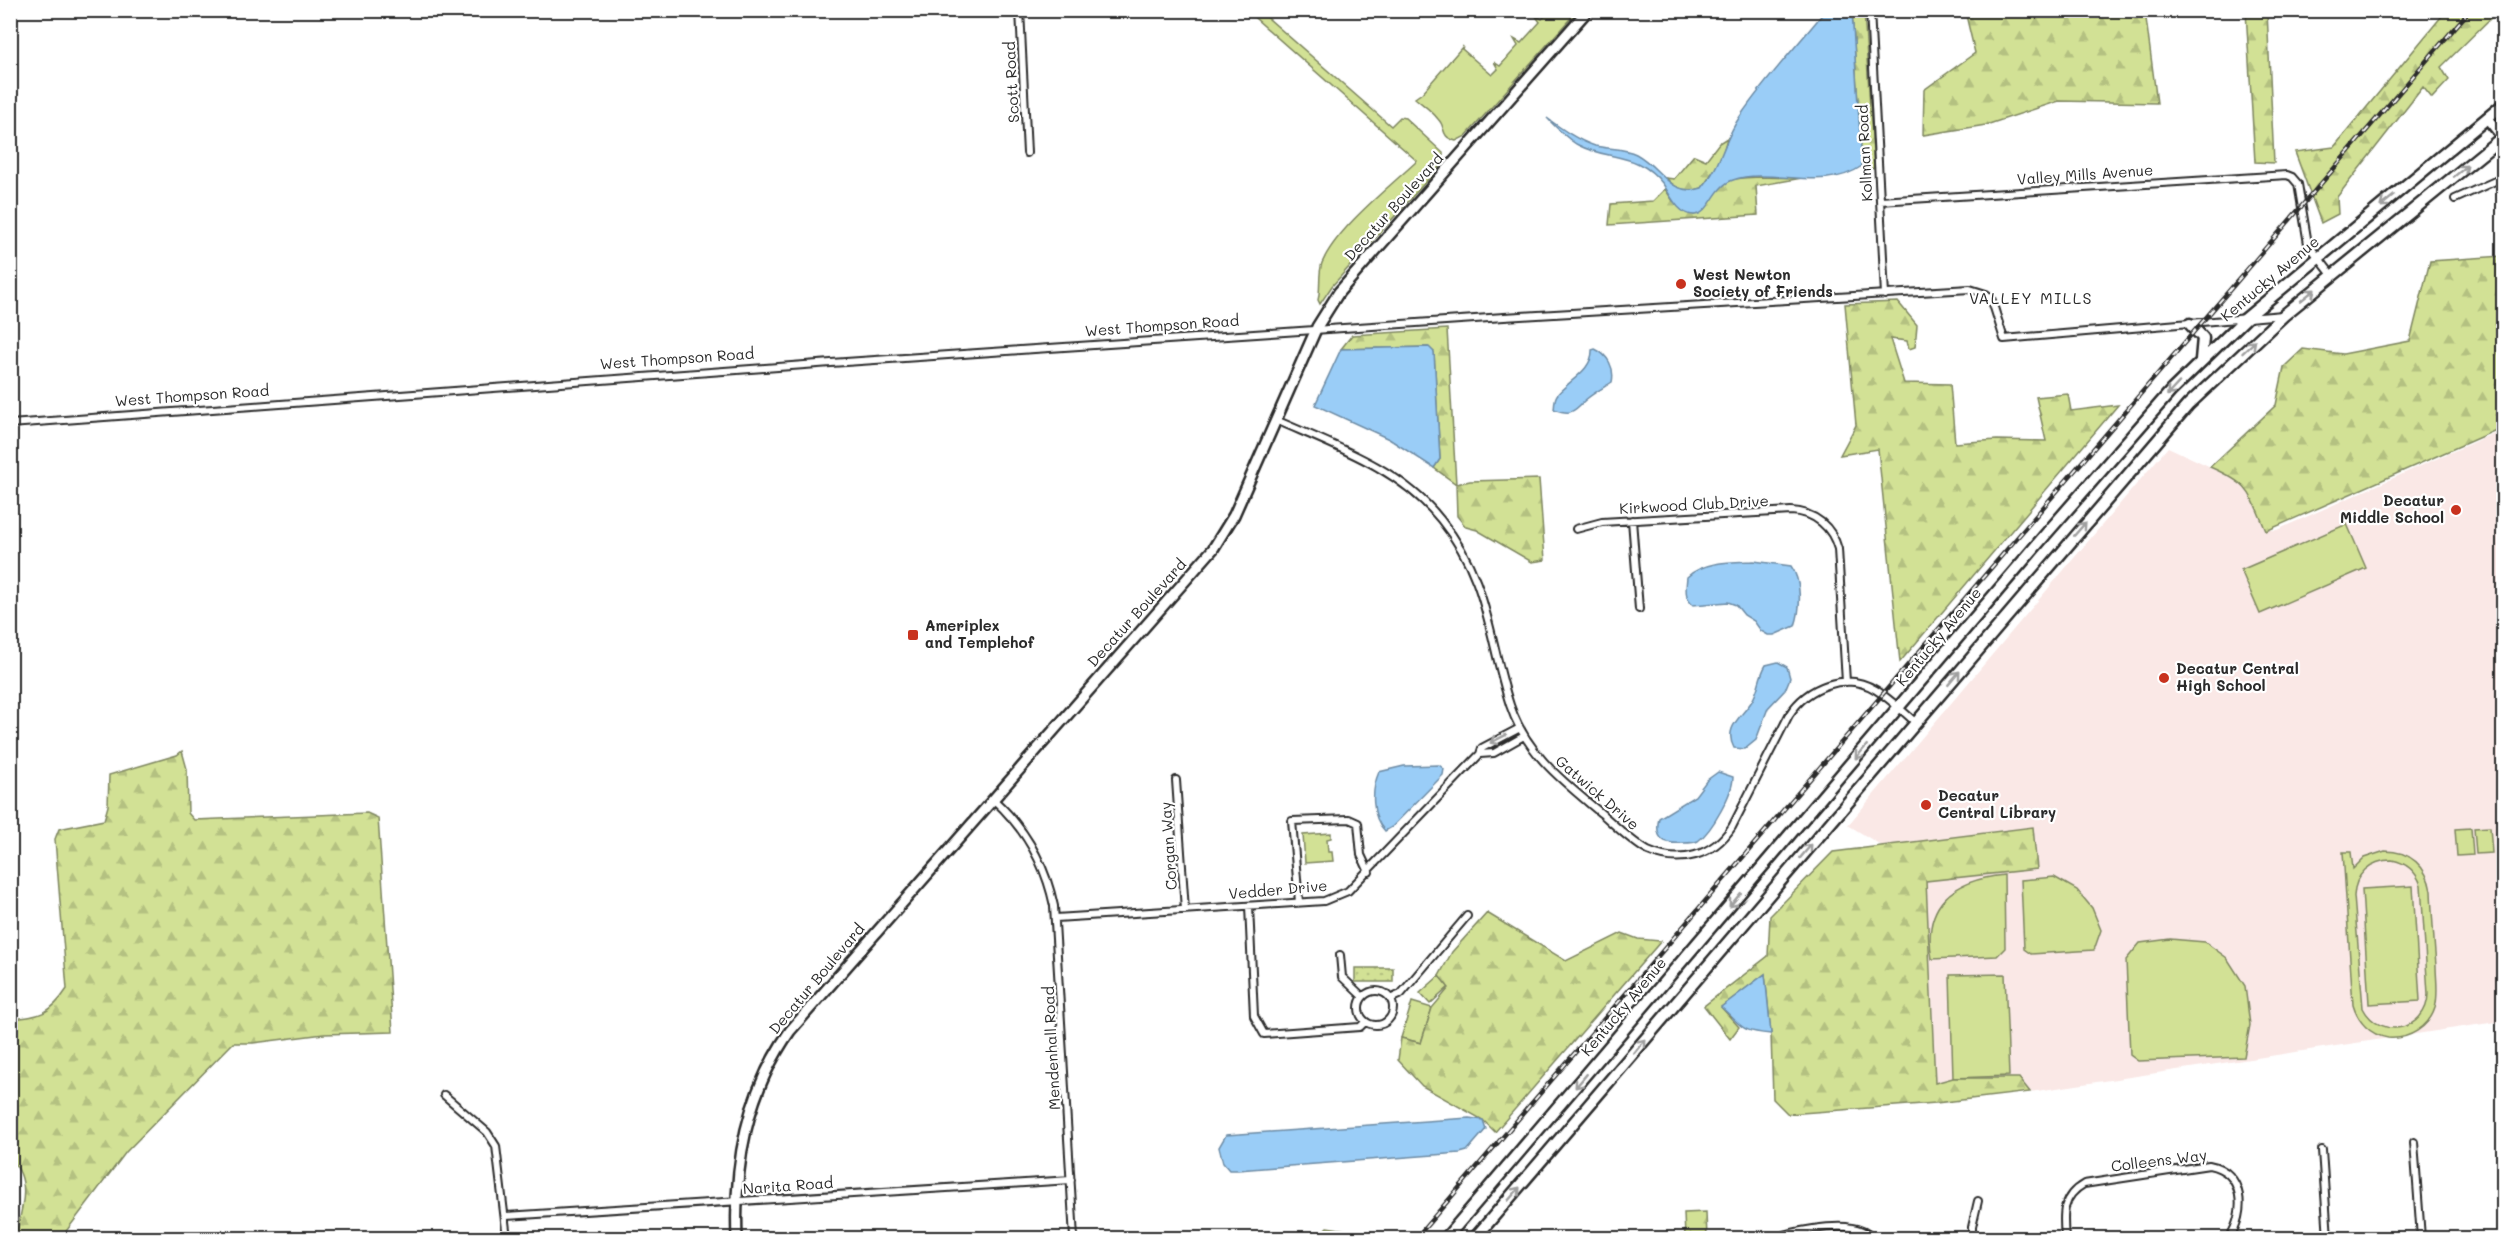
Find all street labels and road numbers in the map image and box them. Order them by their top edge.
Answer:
street label: Scott Road [999,41,1023,123]
street label: Kollman Road [1851,104,1877,202]
street label: Decatur Boulevard [1339,148,1447,265]
street label: Valley Mills Avenue [2016,159,2154,189]
street label: Kentucky Avenue [2216,231,2323,325]
street label: West Thompson Road [1084,310,1240,340]
street label: West Thompson Road [599,343,755,373]
street label: West Thompson Road [114,380,270,410]
street label: Kirkwood Club Drive [1619,490,1769,518]
street label: Decatur Boulevard [1082,554,1190,671]
street label: Kentucky Avenue [1891,583,1985,690]
street label: Gatwick Drive [1552,750,1644,834]
street label: Corgan Way [1155,801,1181,891]
street label: Vedder Drive [1228,875,1328,903]
street label: Decatur Boulevard [764,919,868,1038]
street label: Kentucky Avenue [1576,953,1670,1060]
street label: Mendenhall Road [1038,986,1064,1111]
street label: Colleens Way [2110,1144,2208,1176]
street label: Narita Road [742,1172,834,1198]

